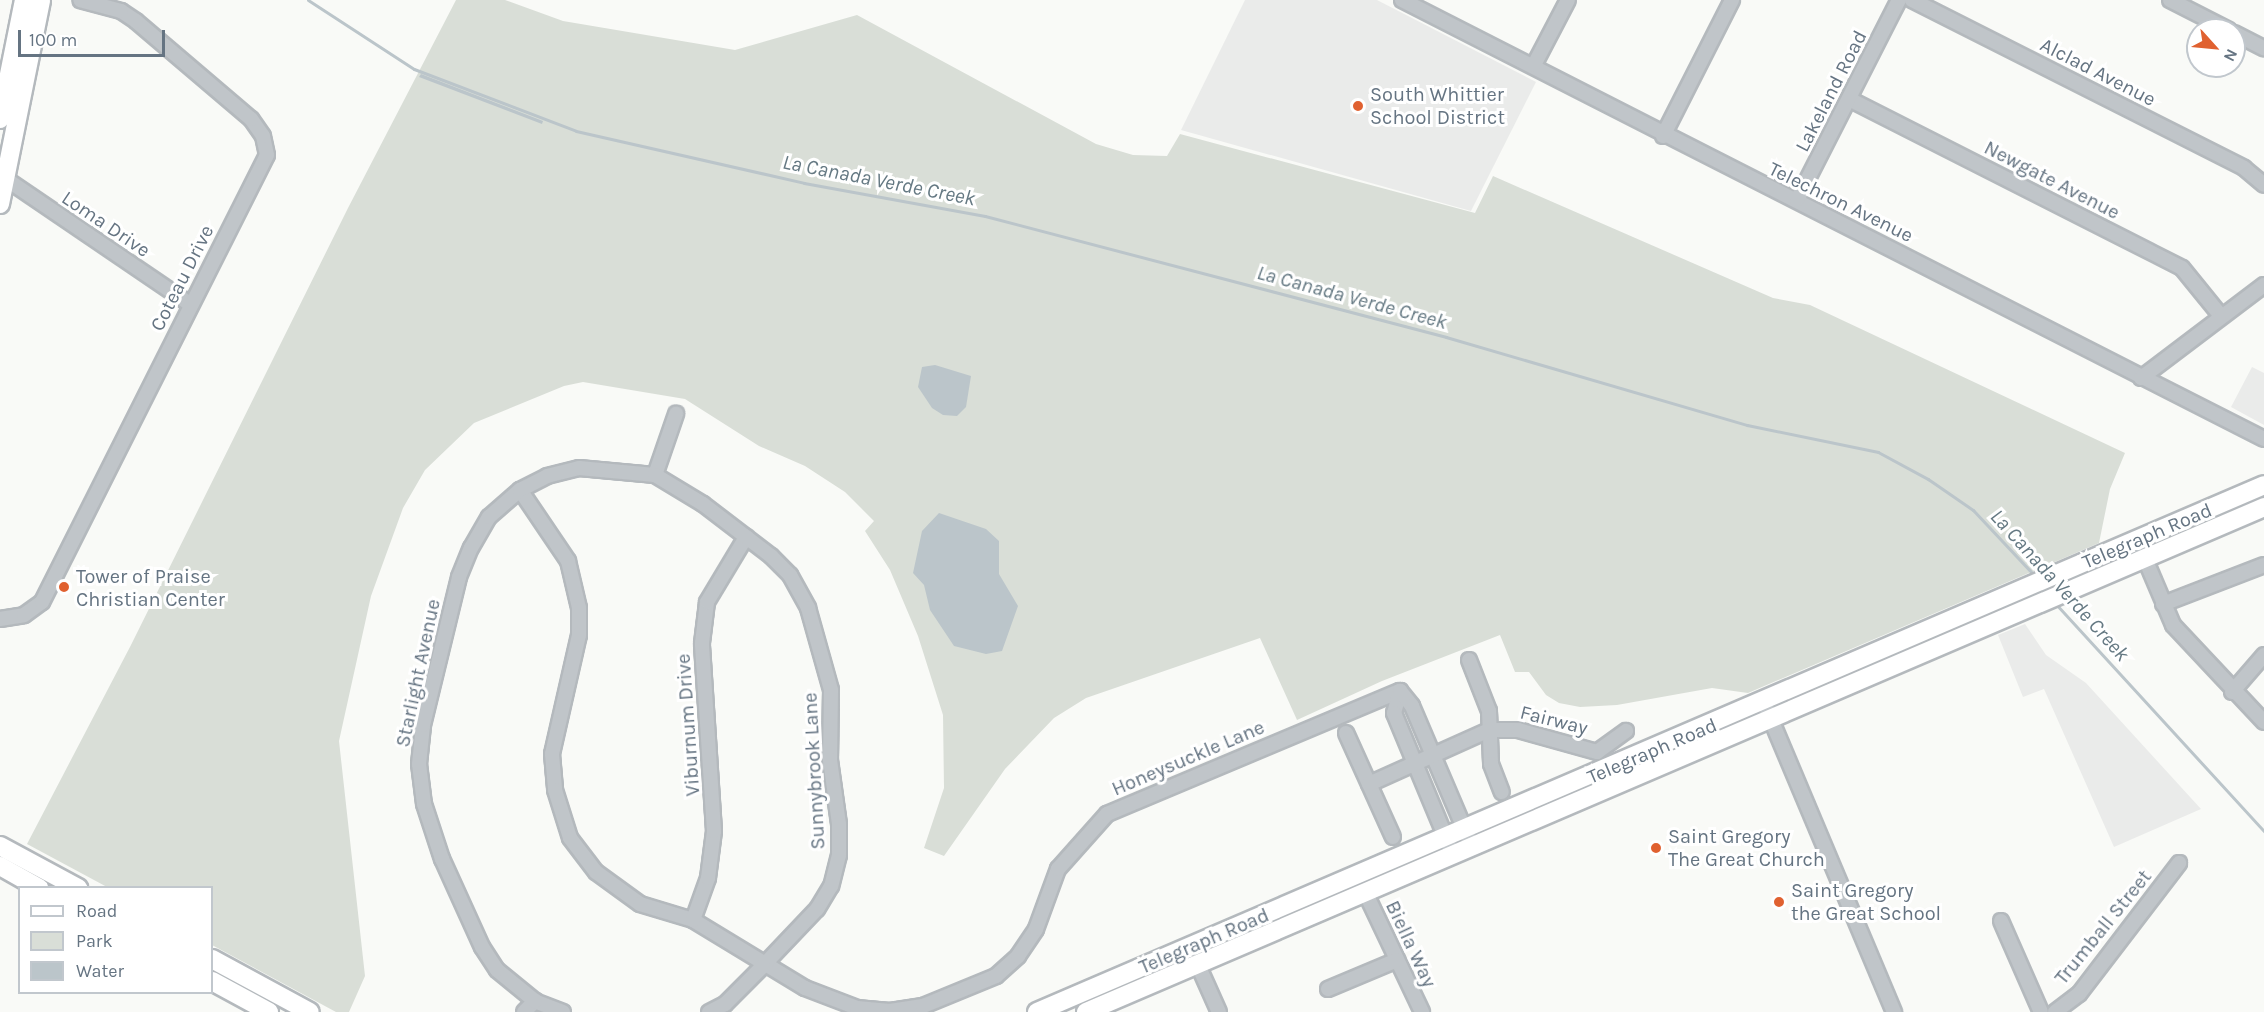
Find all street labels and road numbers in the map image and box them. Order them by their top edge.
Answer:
street label: Lakeland Road [1790,26,1872,156]
street label: Alclad Avenue [2036,33,2160,111]
street label: Newgate Avenue [1980,135,2124,225]
street label: Telechron Avenue [1765,157,1917,247]
street label: Loma Drive [57,186,155,262]
street label: Coteau Drive [145,221,219,335]
street label: Telegraph Road [2078,498,2216,574]
street label: Starlight Avenue [391,597,445,749]
street label: Viburnum Drive [671,653,705,797]
street label: Sunnybrook Lane [798,692,830,850]
street label: Fairway [1518,700,1590,740]
street label: Telegraph Road [1583,713,1721,789]
street label: Honeysuckle Lane [1108,715,1268,801]
street label: Trumball Street [2050,865,2156,989]
street label: Biella Way [1380,897,1442,991]
street label: Telegraph Road [1135,903,1273,979]

